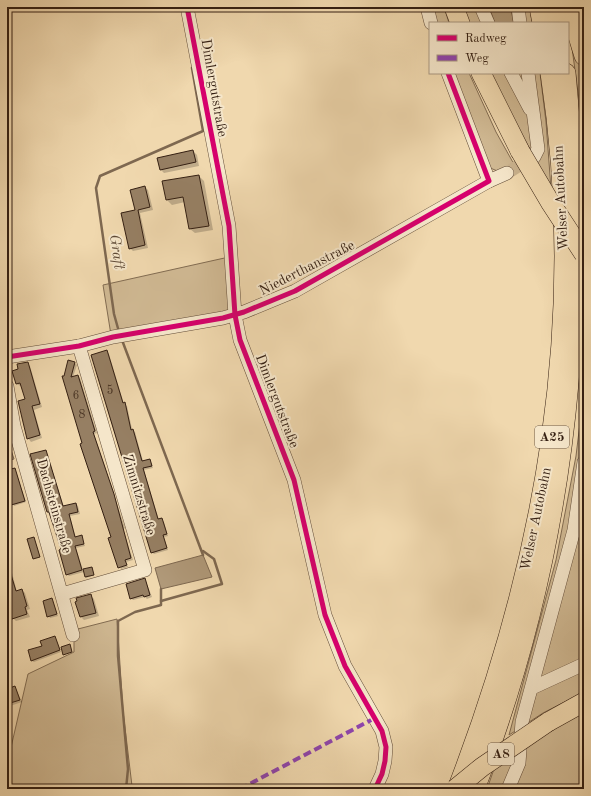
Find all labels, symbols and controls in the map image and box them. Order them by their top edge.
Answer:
legend [429,22,569,74]
text: Radweg [465,33,507,45]
street label: Dimlergutstraße [198,38,230,138]
text: Weg [465,53,489,65]
street label: Welser Autobahn [551,145,571,251]
water label: Graft [106,234,126,271]
street label: Niederthanstraße [257,238,357,298]
street label: Dimlergutstraße [253,352,301,450]
house number: 5 [107,384,114,397]
house number: 6 [73,390,80,402]
house number: 8 [79,409,86,421]
road number: A25 [535,426,569,448]
street label: Zimnitzstraße [120,453,158,537]
street label: Dachsteinstraße [34,457,74,555]
street label: Welser Autobahn [518,466,554,572]
road number: A8 [488,743,514,765]

